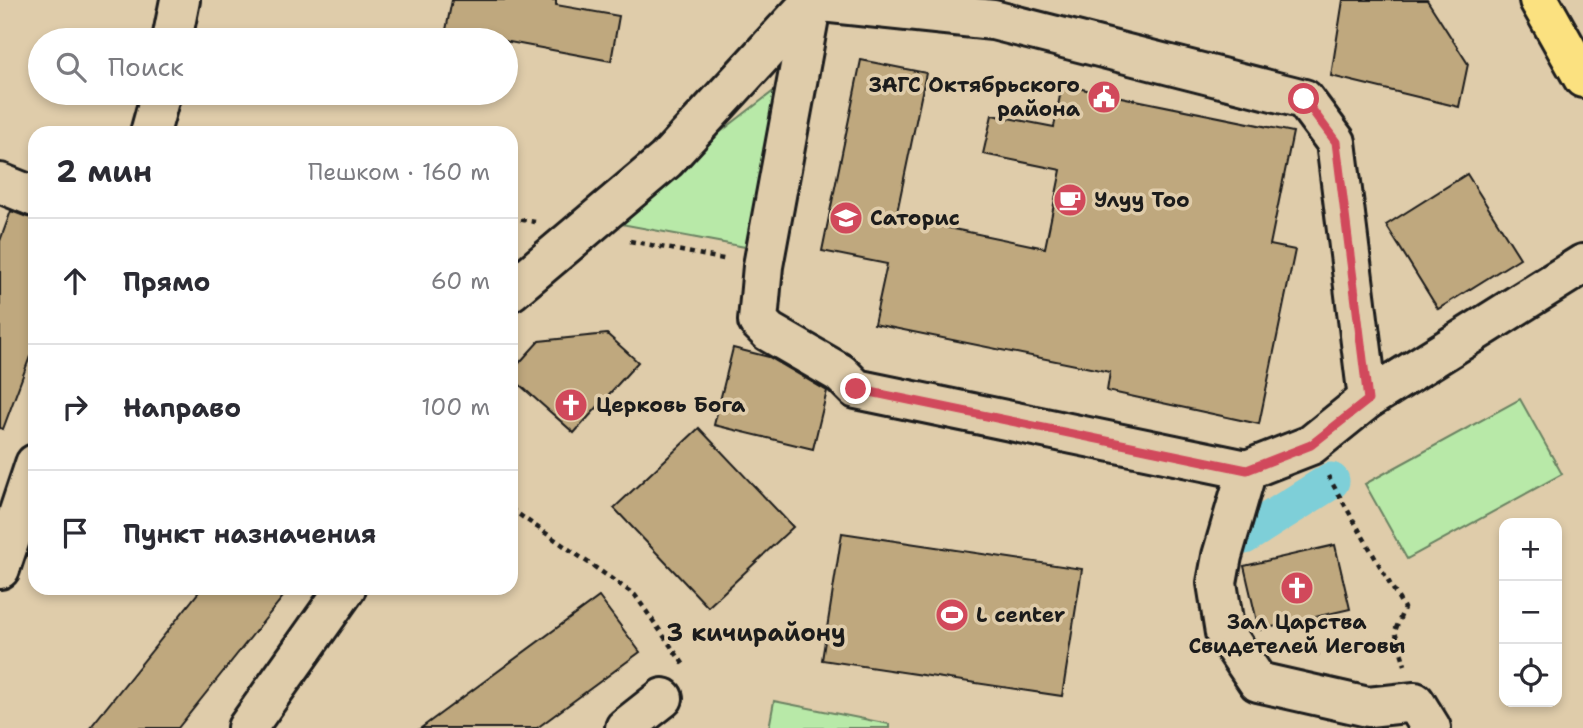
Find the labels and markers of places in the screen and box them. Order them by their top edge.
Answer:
place label: ЗАГС Октябрьского района [869,71,1081,123]
public building icon: ЗАГС Октябрьского района [1085,78,1123,116]
cafe icon: Улуу Тоо [1051,181,1089,219]
place label: Улуу Тоо [1094,186,1190,214]
school or university icon: Саторис [827,199,865,237]
place label: Саторис [870,204,960,232]
church icon: Церковь Бога [552,386,590,424]
place label: Церковь Бога [596,391,746,419]
church icon: Зал Царства Свидетелей Иеговы [1278,569,1316,607]
sports icon: L center [933,596,971,634]
place label: L center [976,601,1065,629]
place label: Зал Царства Свидетелей Иеговы [1188,608,1406,660]

